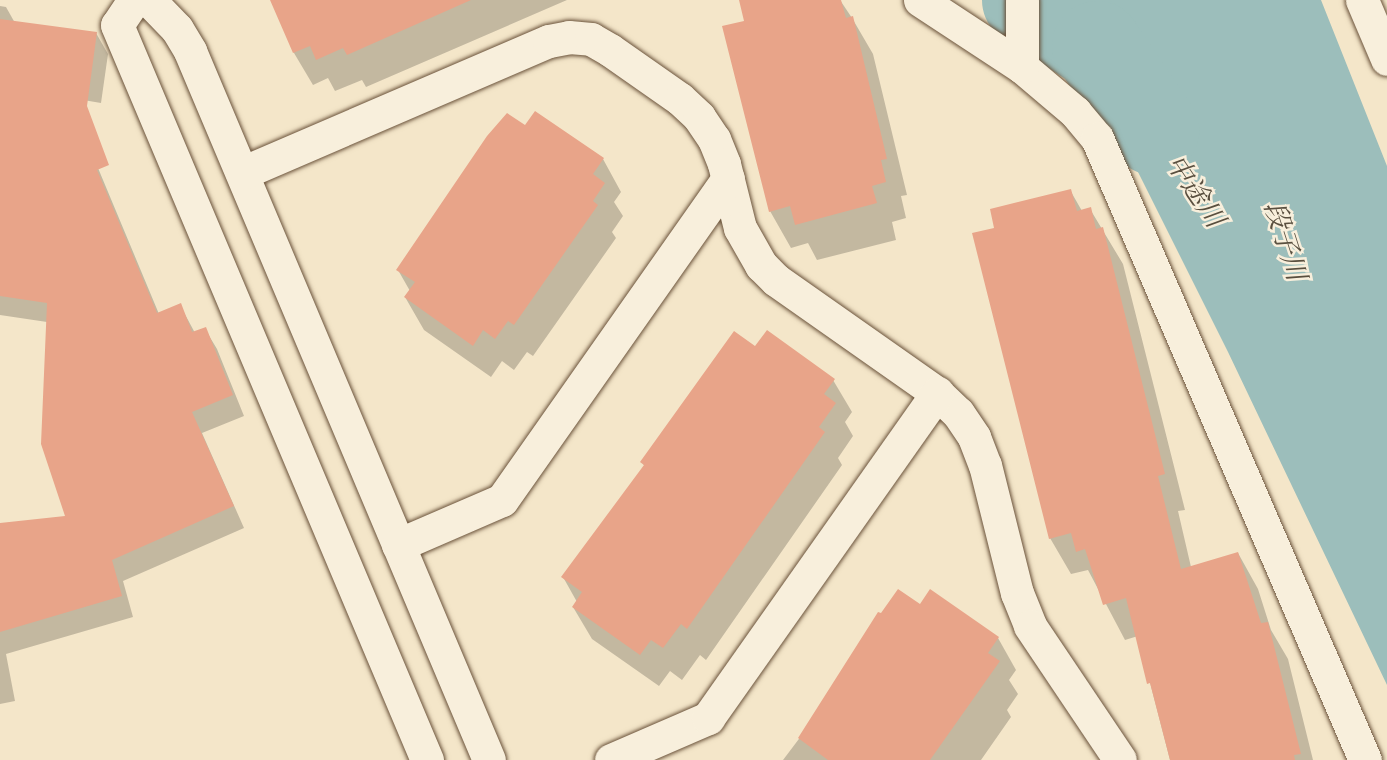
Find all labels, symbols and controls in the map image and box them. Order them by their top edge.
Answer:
water label: 中途川 [1159,148,1231,234]
water label: 段子川 [1257,197,1313,285]

